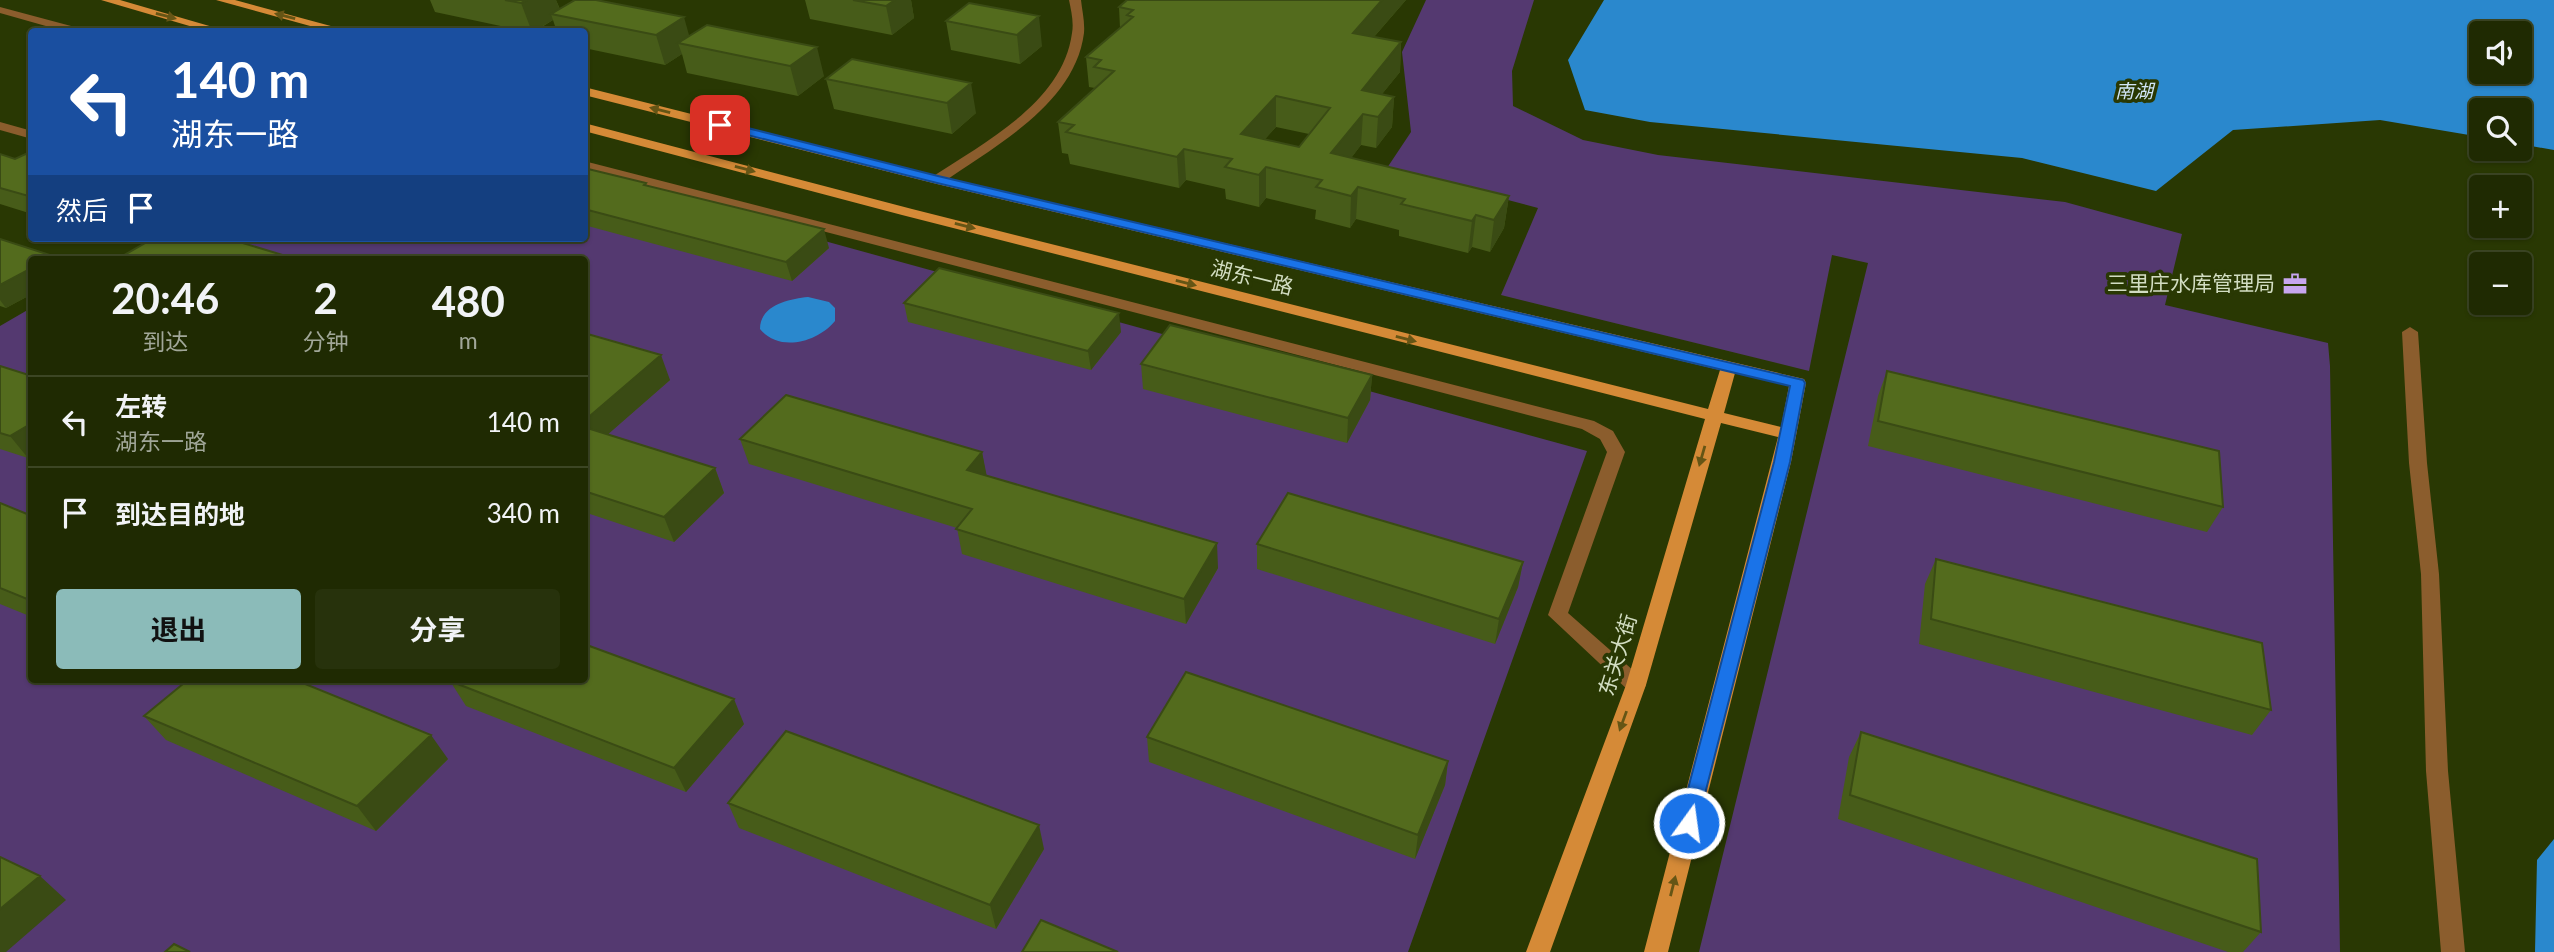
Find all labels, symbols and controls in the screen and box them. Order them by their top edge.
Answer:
one-way arrow [274,10,296,21]
one-way arrow [155,11,177,22]
map controls [2469,21,2532,315]
button: sound [2469,21,2532,84]
text: 140 m [171,50,309,108]
icon: left [56,56,147,147]
water label: 南湖 [2115,79,2156,102]
pin [690,95,750,155]
button: search [2469,98,2532,161]
one-way arrow [648,104,670,115]
icon: arrive [701,106,739,144]
text: 湖东一路 [171,114,299,153]
one-way arrow [734,164,756,175]
button: + [2469,175,2532,238]
icon: arrive [122,189,160,227]
text: 然后 [56,194,108,226]
one-way arrow [955,221,977,232]
button: − [2469,252,2532,315]
street label: 湖东一路 [1209,254,1296,299]
place label: 三里庄水库管理局 [2107,270,2275,295]
office icon: 三里庄水库管理局 [2281,270,2309,298]
text: 20:46 [111,273,219,323]
text: 2 [313,273,338,323]
text: 480 [432,276,505,326]
one-way arrow [1175,278,1197,289]
text: m [459,326,478,354]
text: 到达 [142,327,188,355]
text: 分钟 [303,327,349,355]
one-way arrow [1396,334,1418,345]
text: 左转 [115,390,167,422]
icon: left [56,403,94,441]
text: 140 m [487,406,560,438]
text: 湖东一路 [115,427,207,455]
one-way arrow [1697,446,1707,467]
icon: arrive [56,494,94,532]
text: 340 m [487,497,560,529]
text: 到达目的地 [115,498,245,530]
button: 退出 [56,589,301,669]
button: 分享 [315,589,560,669]
street label: 东关大街 [1592,611,1641,698]
one-way arrow [1617,710,1628,731]
position arrow [1652,786,1726,860]
one-way arrow [1668,875,1679,897]

